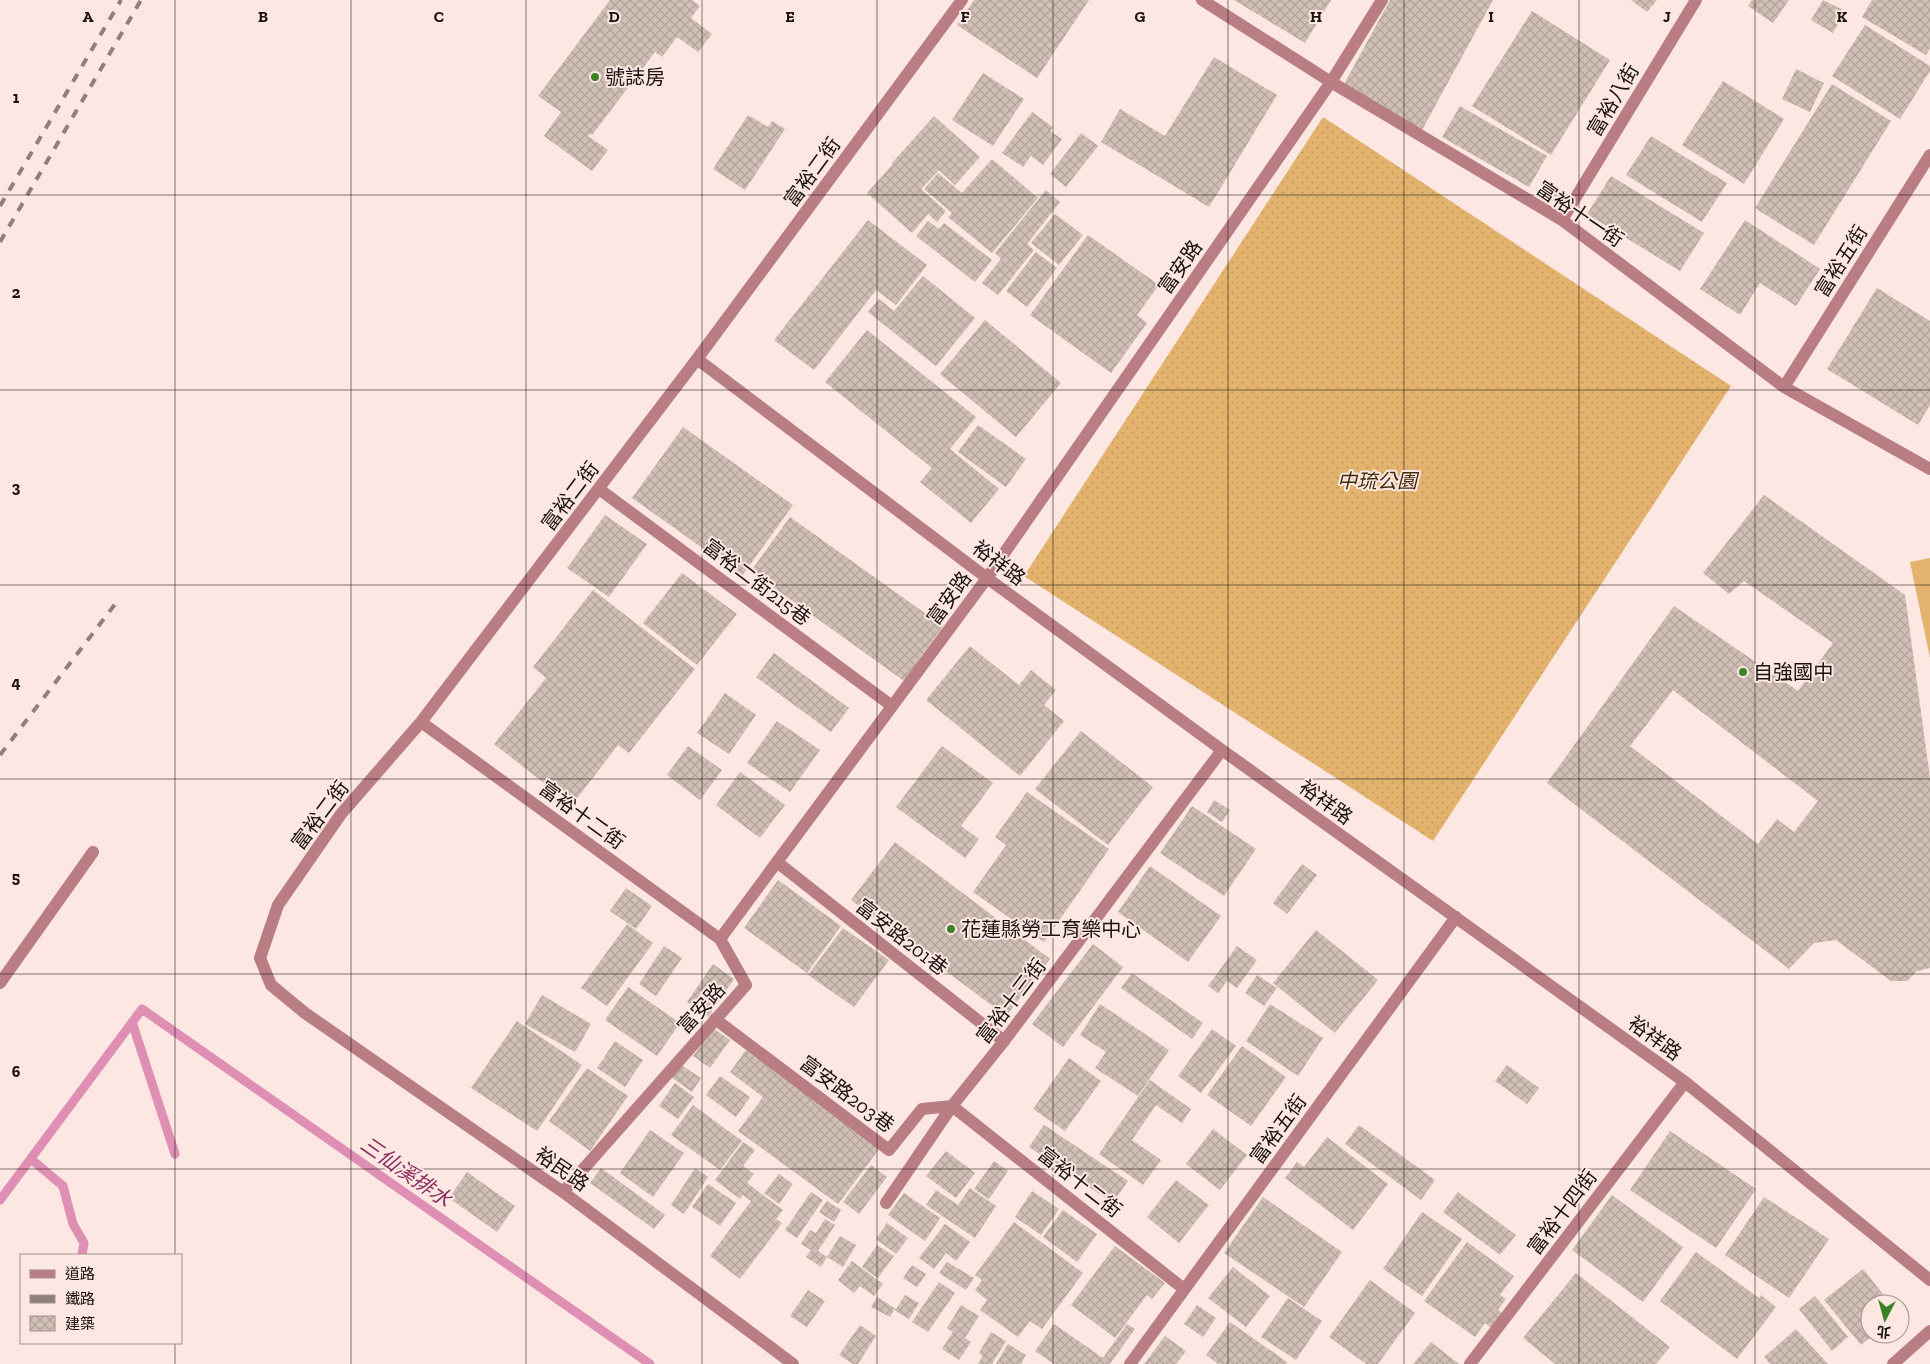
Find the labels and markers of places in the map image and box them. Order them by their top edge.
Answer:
place label: 號誌房 [605,65,665,89]
marker: 號誌房 [589,71,601,83]
place label: 自強國中 [1753,660,1833,684]
marker: 自強國中 [1737,666,1749,678]
place label: 花蓮縣勞工育樂中心 [961,917,1141,941]
marker: 花蓮縣勞工育樂中心 [945,923,957,935]

